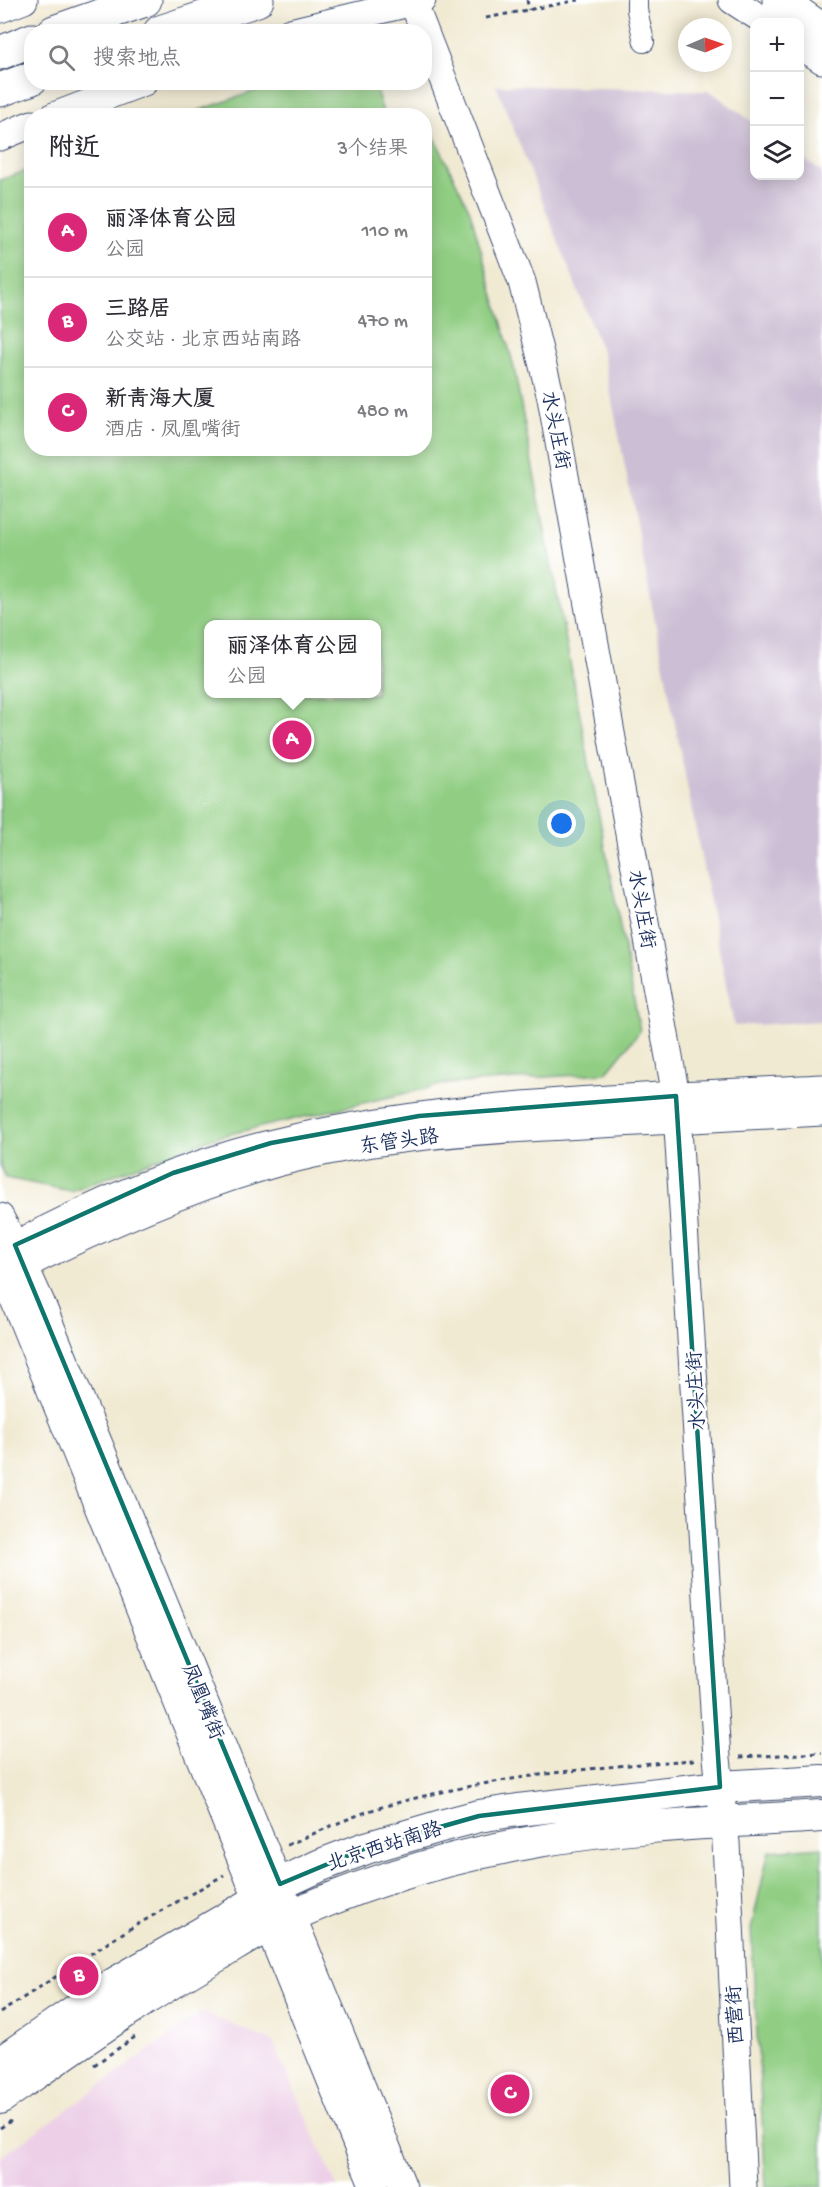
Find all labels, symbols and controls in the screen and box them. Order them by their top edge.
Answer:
north arrow [678,18,732,72]
map controls [750,18,804,180]
button: + [750,18,804,72]
search box [24,24,432,90]
icon: search [45,41,78,74]
text: 搜索地点 [93,47,181,73]
button: − [750,72,804,126]
button: layers [750,126,804,180]
text: 附近 [48,135,100,166]
text: 3个结果 [338,139,408,162]
text: 丽泽体育公园 [105,208,237,234]
text: A [62,221,73,244]
text: 110 m [362,221,408,244]
text: 公园 [105,240,145,263]
text: 三路居 [105,298,171,324]
text: B [62,311,73,334]
text: 470 m [358,311,408,334]
text: 公交站 · 北京西站南路 [105,330,301,353]
text: 新青海大厦 [105,388,215,414]
street label: 水头庄街 [535,389,574,472]
text: C [62,401,73,424]
text: 480 m [357,401,408,424]
text: 酒店 · 凤凰嘴街 [105,420,241,443]
popup [204,620,381,698]
text: 丽泽体育公园 [226,635,359,661]
text: 公园 [226,667,266,690]
pin: A [272,718,312,762]
your location [547,809,576,838]
street label: 水头庄街 [621,868,660,951]
street label: 东管头路 [358,1124,442,1160]
street label: 水头庄街 [683,1350,712,1431]
street label: 凤凰嘴街 [175,1660,228,1744]
street label: 北京西站南路 [324,1817,447,1878]
pin: B [60,1954,98,1998]
street label: 西营街 [722,1984,751,2045]
pin: C [490,2072,530,2116]

